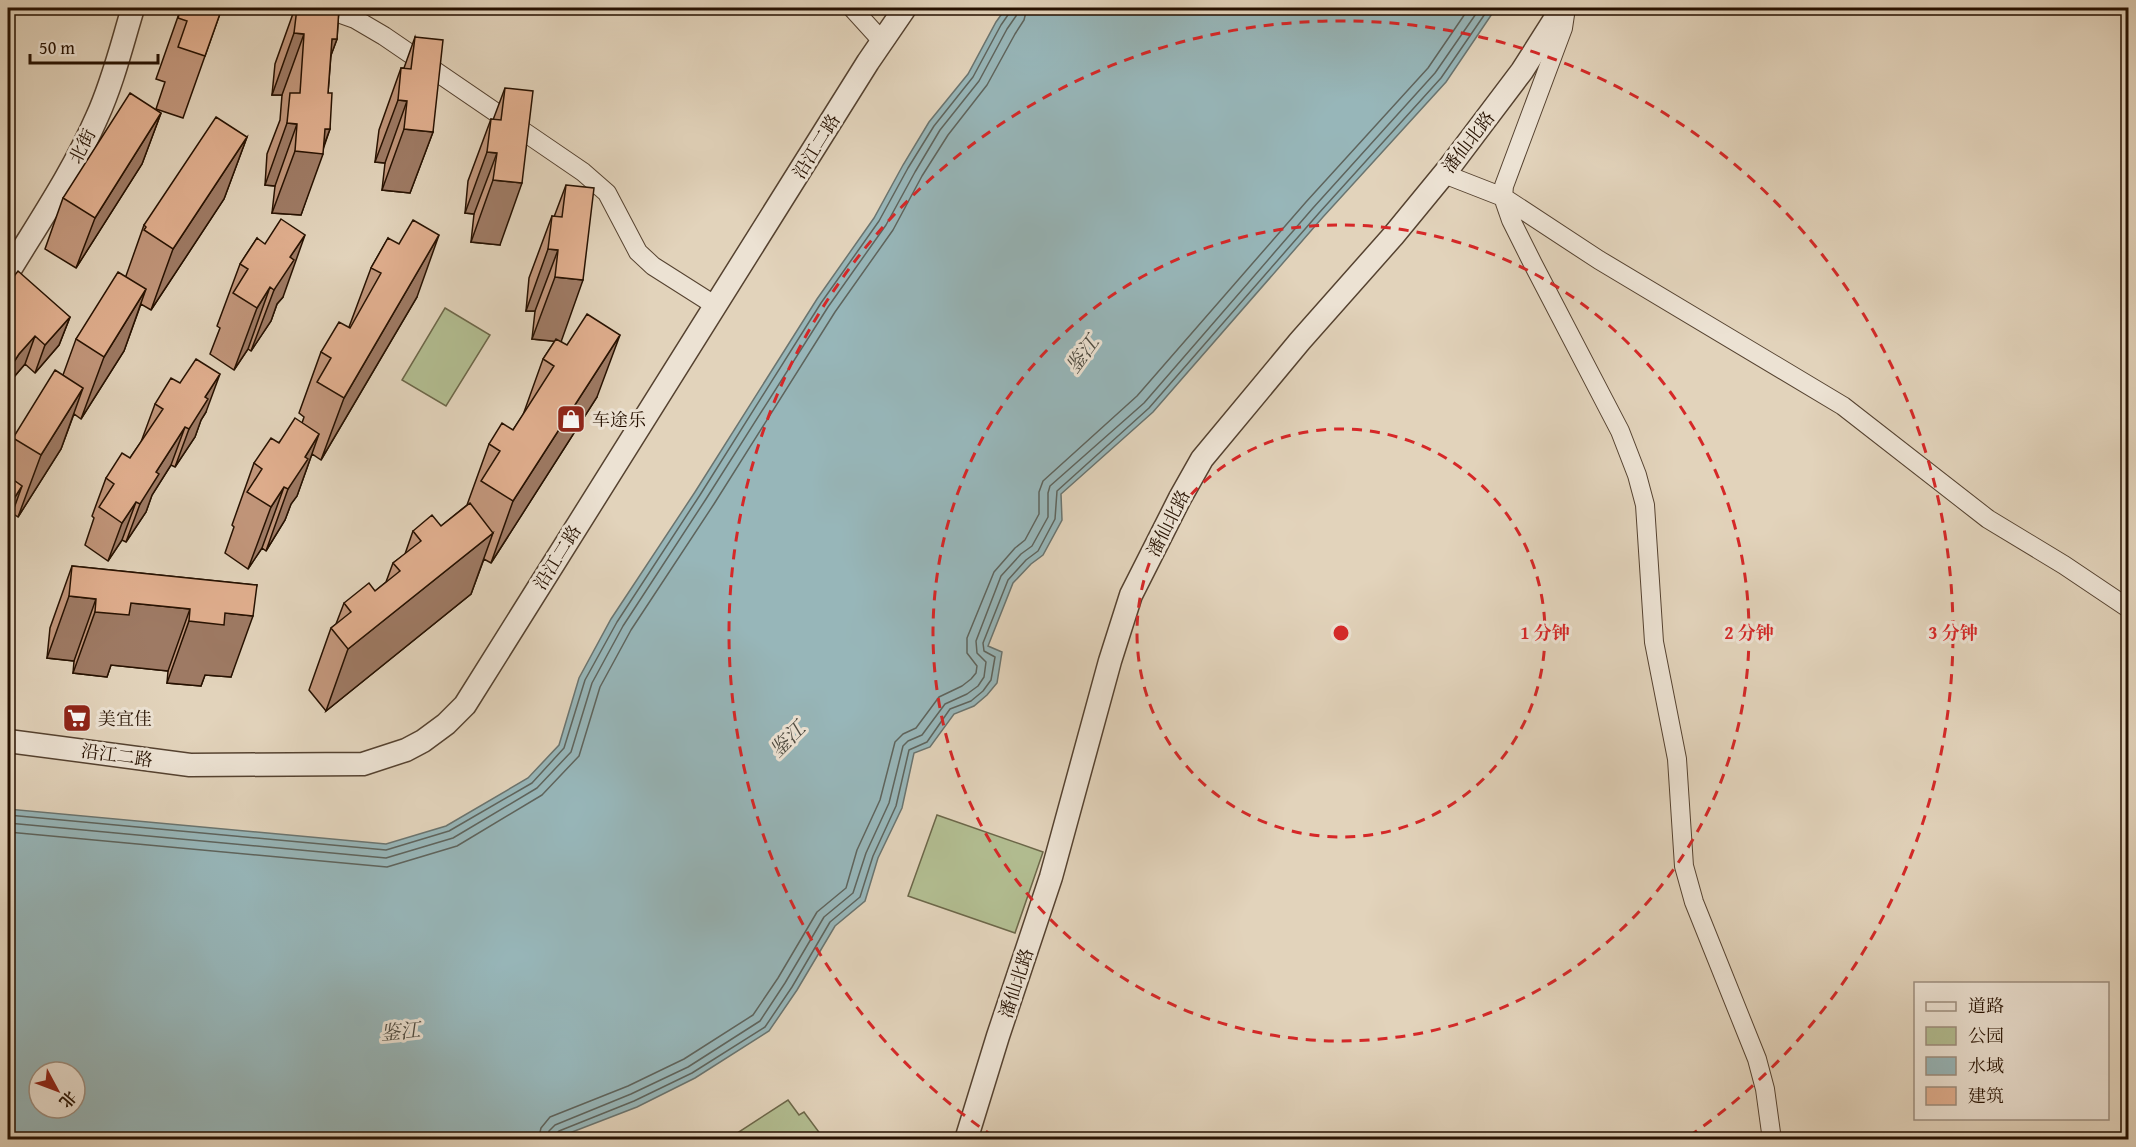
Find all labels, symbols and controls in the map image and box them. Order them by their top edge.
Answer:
scale bar [30,27,158,65]
text: 50 m [39,34,75,61]
street label: 潘仙北路 [1435,105,1501,179]
street label: 沿江二路 [785,108,847,184]
street label: 北街 [62,124,102,168]
water label: 鉴江 [1059,327,1107,379]
shop icon: 车途乐 [555,403,587,435]
place label: 车途乐 [592,406,646,433]
street label: 潘仙北路 [1140,485,1196,561]
street label: 沿江二路 [526,519,588,595]
text: 1 分钟 [1520,619,1570,646]
text: 2 分钟 [1724,619,1774,646]
text: 3 分钟 [1928,619,1978,646]
centre of rings [1331,623,1351,643]
supermarket icon: 美宜佳 [61,702,93,734]
place label: 美宜佳 [98,705,152,732]
water label: 鉴江 [763,712,814,763]
street label: 沿江二路 [79,737,155,773]
street label: 潘仙北路 [992,945,1040,1021]
legend [1914,982,2109,1120]
text: 道路 [1968,992,2004,1019]
water label: 鉴江 [379,1014,424,1048]
text: 公园 [1968,1022,2004,1049]
text: 水域 [1968,1052,2004,1079]
north arrow [27,1060,87,1120]
text: 建筑 [1968,1082,2004,1109]
text: 北 [54,1086,83,1114]

